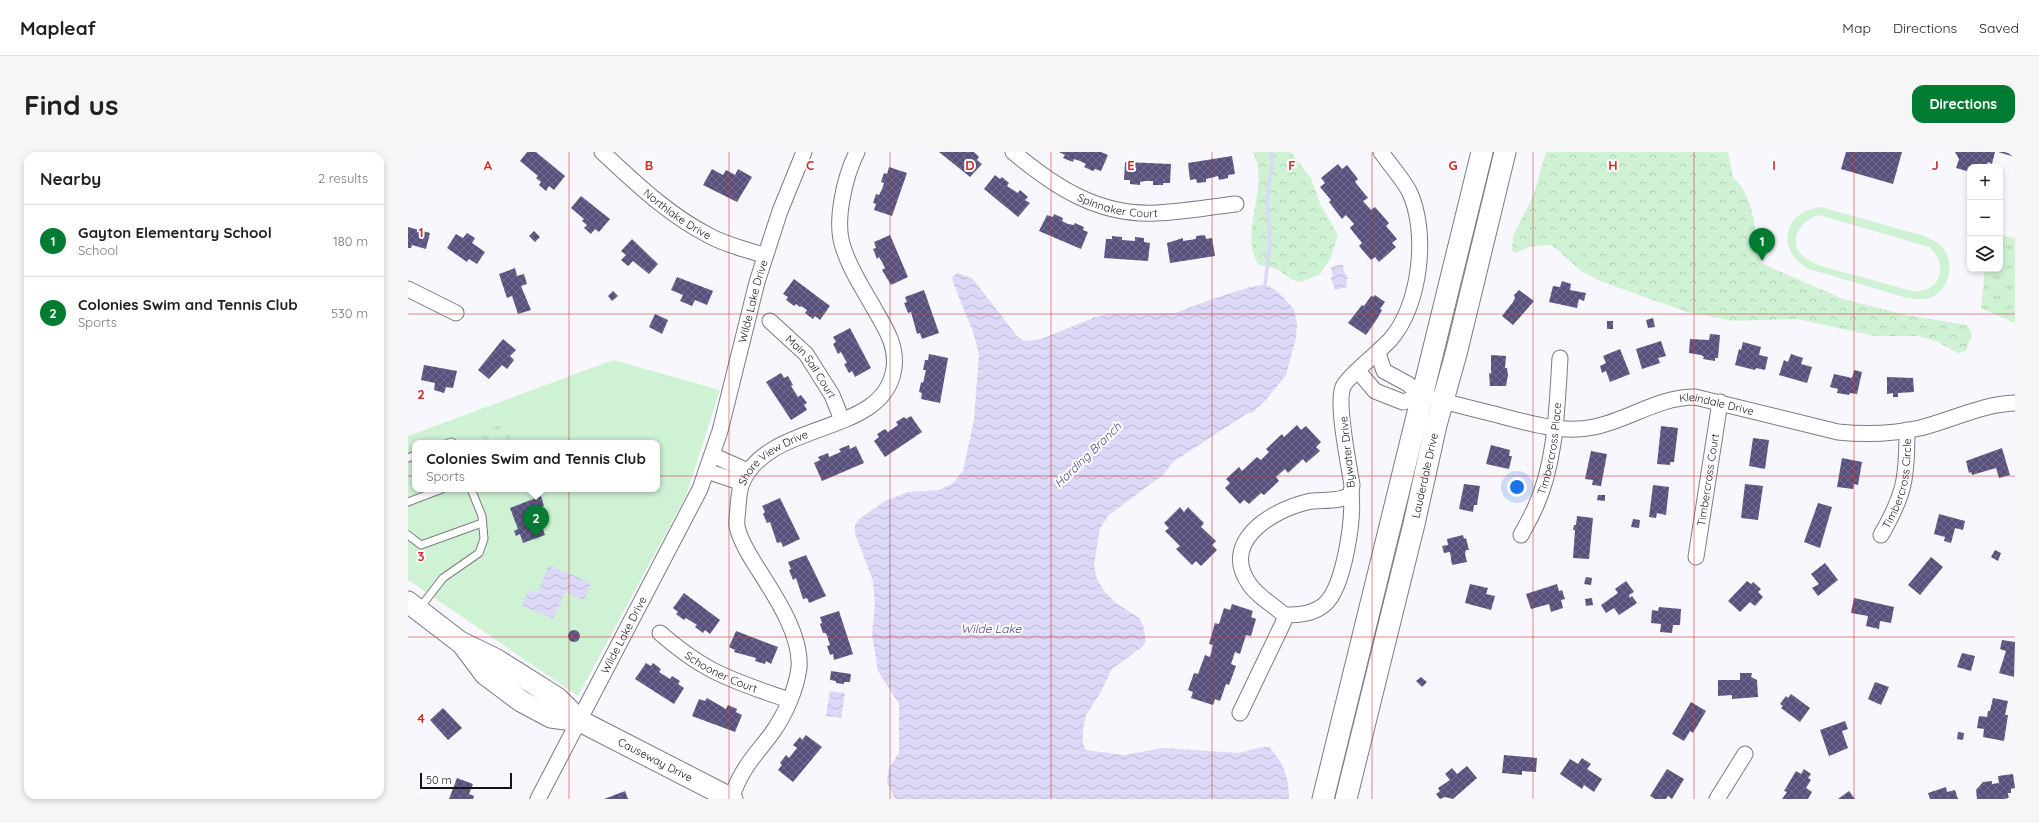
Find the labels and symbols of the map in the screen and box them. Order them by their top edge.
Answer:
text: A [484,157,493,173]
text: B [645,157,653,173]
text: C [806,157,814,173]
text: D [965,157,975,173]
text: E [1127,157,1135,173]
text: F [1288,157,1296,173]
text: G [1448,157,1458,173]
text: H [1608,157,1618,173]
text: I [1772,157,1776,173]
text: J [1931,157,1939,173]
street label: Northlake Drive [641,186,714,242]
street label: Spinnaker Court [1075,190,1158,220]
text: 1 [418,224,424,240]
pin: 1 [1749,228,1775,261]
street label: Wilde Lake Drive [735,258,771,344]
street label: Main Sail Court [783,332,840,400]
text: 2 [417,386,425,402]
street label: Kleindale Drive [1678,390,1755,418]
street label: Timbercross Place [1534,402,1564,497]
street label: Bywater Drive [1336,415,1358,489]
water label: Harding Branch [1051,419,1124,490]
street label: Shore View Drive [735,427,810,487]
street label: Lauderdale Drive [1409,431,1441,519]
street label: Timbercross Court [1694,432,1722,527]
street label: Timbercross Circle [1879,438,1914,531]
your location [1507,477,1527,497]
pin: 2 [523,505,549,538]
text: 3 [418,548,425,564]
street label: Wilde Lake Drive [598,594,650,676]
water label: Wilde Lake [961,621,1023,636]
street label: Schooner Court [682,648,759,696]
text: 4 [417,710,425,726]
street label: Causeway Drive [616,735,695,785]
scale bar [420,771,512,790]

